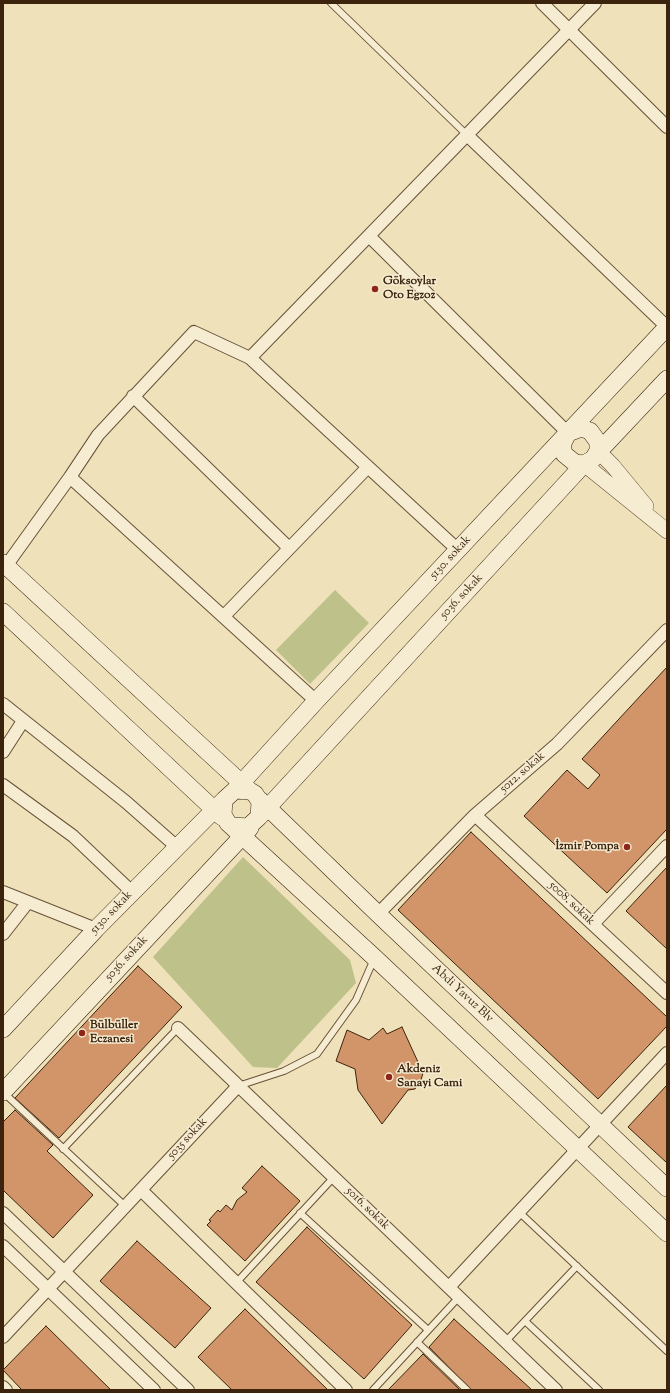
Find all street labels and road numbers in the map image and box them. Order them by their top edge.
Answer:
street label: 5130. sokak [427,533,475,583]
street label: 5036. sokak [438,571,486,623]
street label: 5012. sokak [497,749,549,797]
street label: 5008. sokak [545,879,597,929]
street label: 5130. sokak [88,888,136,938]
street label: 5036. sokak [103,933,151,985]
street label: Abdi Yavuz Blv [428,962,496,1026]
street label: 5035 sokak [165,1115,211,1163]
street label: 5016. sokak [342,1185,392,1233]

